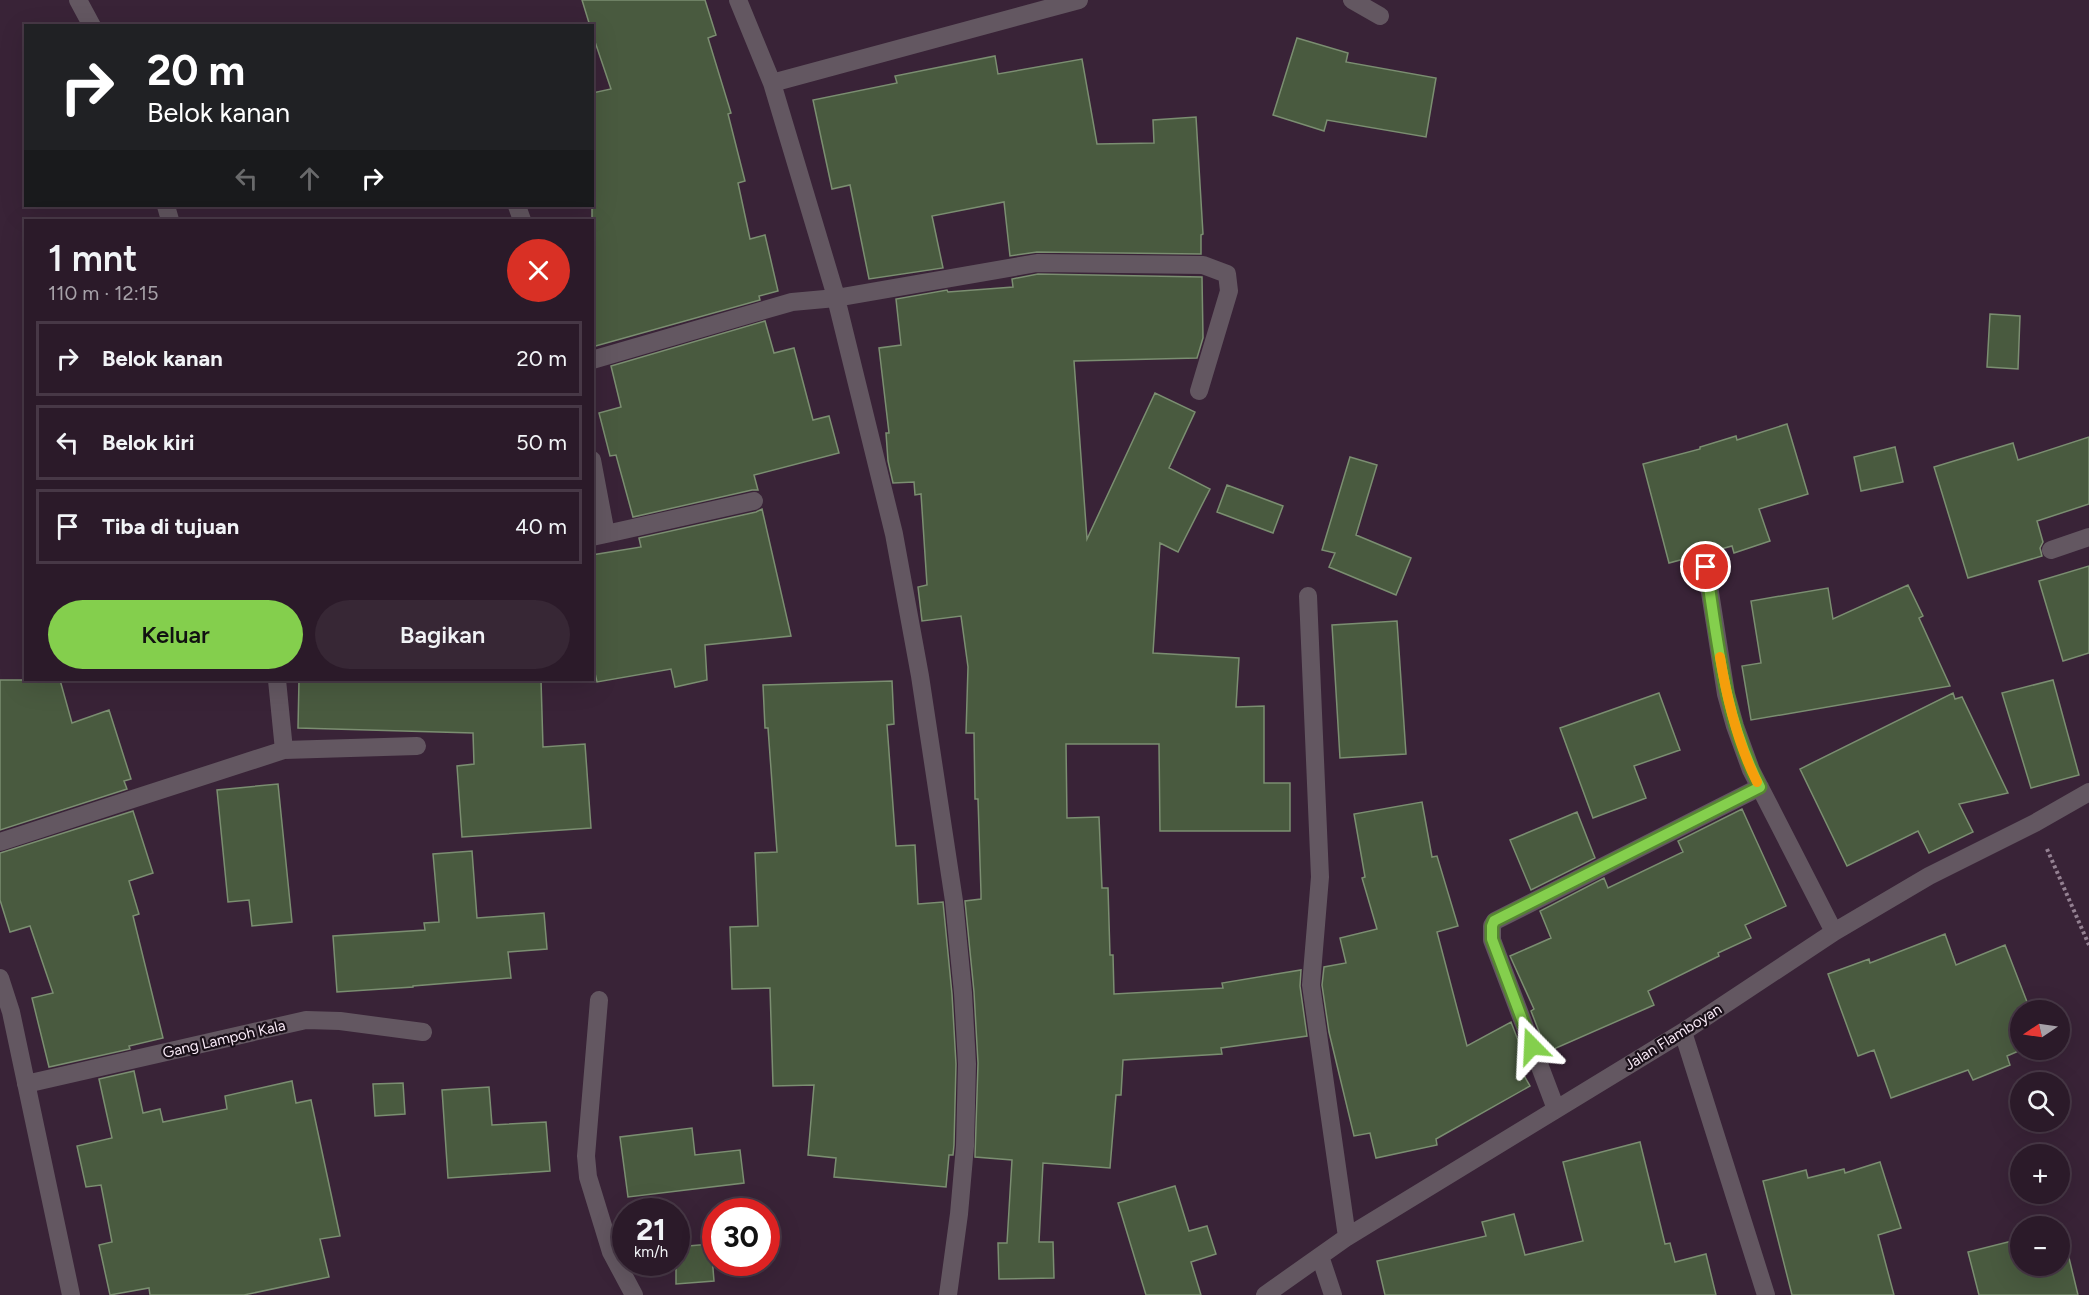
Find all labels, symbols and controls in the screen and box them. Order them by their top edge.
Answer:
text: 20 m [147,45,245,96]
icon: right [48,48,126,126]
text: Belok kanan [147,96,290,129]
icon: left [230,162,263,195]
icon: ahead [293,162,326,195]
icon: right [356,162,389,195]
text: 1 mnt [48,237,137,280]
button: close [507,239,570,302]
text: 110 m · 12:15 [48,281,159,305]
icon: right [51,342,84,375]
text: Belok kanan [102,345,223,372]
text: 20 m [516,345,567,372]
icon: left [51,426,84,459]
text: Belok kiri [102,429,195,456]
text: 50 m [516,429,567,456]
icon: arrive [51,510,84,543]
text: Tiba di tujuan [102,513,239,540]
text: 40 m [515,513,567,540]
pin [1680,541,1731,592]
icon: arrive [1689,550,1722,583]
button: Keluar [48,600,303,669]
button: Bagikan [315,600,570,669]
street label: Jalan Flamboyan [1621,1000,1725,1074]
north arrow [2010,1000,2070,1060]
map controls [2010,1000,2070,1276]
position arrow [1500,1014,1564,1078]
street label: Gang Lampoh Kala [161,1016,287,1062]
button: search [2010,1072,2070,1132]
button: + [2010,1144,2070,1204]
speed limit sign: 30 [702,1198,780,1276]
text: 21 [636,1211,666,1248]
button: − [2010,1216,2070,1276]
text: km/h [634,1243,668,1261]

